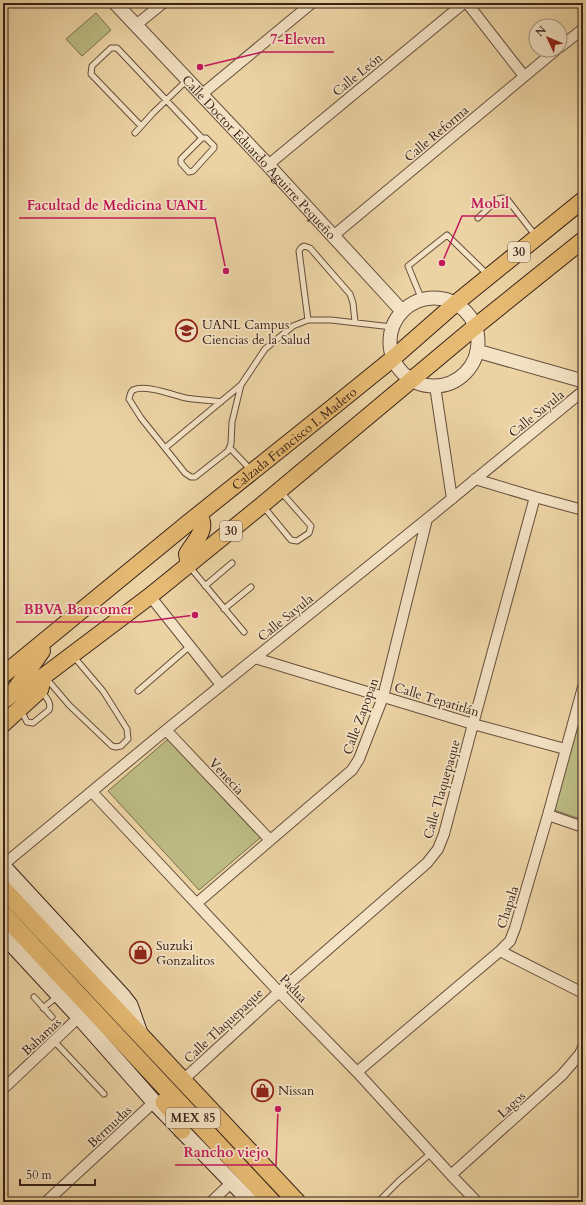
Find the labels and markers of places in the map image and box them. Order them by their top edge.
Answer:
callout: 7-Eleven [262,26,334,52]
callout: Mobil [462,190,517,216]
callout: Facultad de Medicina UANL [19,192,215,218]
place label: UANL Campus Ciencias de la Salud [202,316,310,349]
school or university icon: UANL Campus Ciencias de la Salud [174,318,200,344]
callout: BBVA Bancomer [16,596,141,622]
place label: Suzuki Gonzalitos [156,937,215,970]
shop icon: Suzuki Gonzalitos [128,939,154,965]
shop icon: Nissan [250,1077,276,1103]
place label: Nissan [278,1082,315,1100]
callout: Rancho viejo [175,1139,276,1165]

